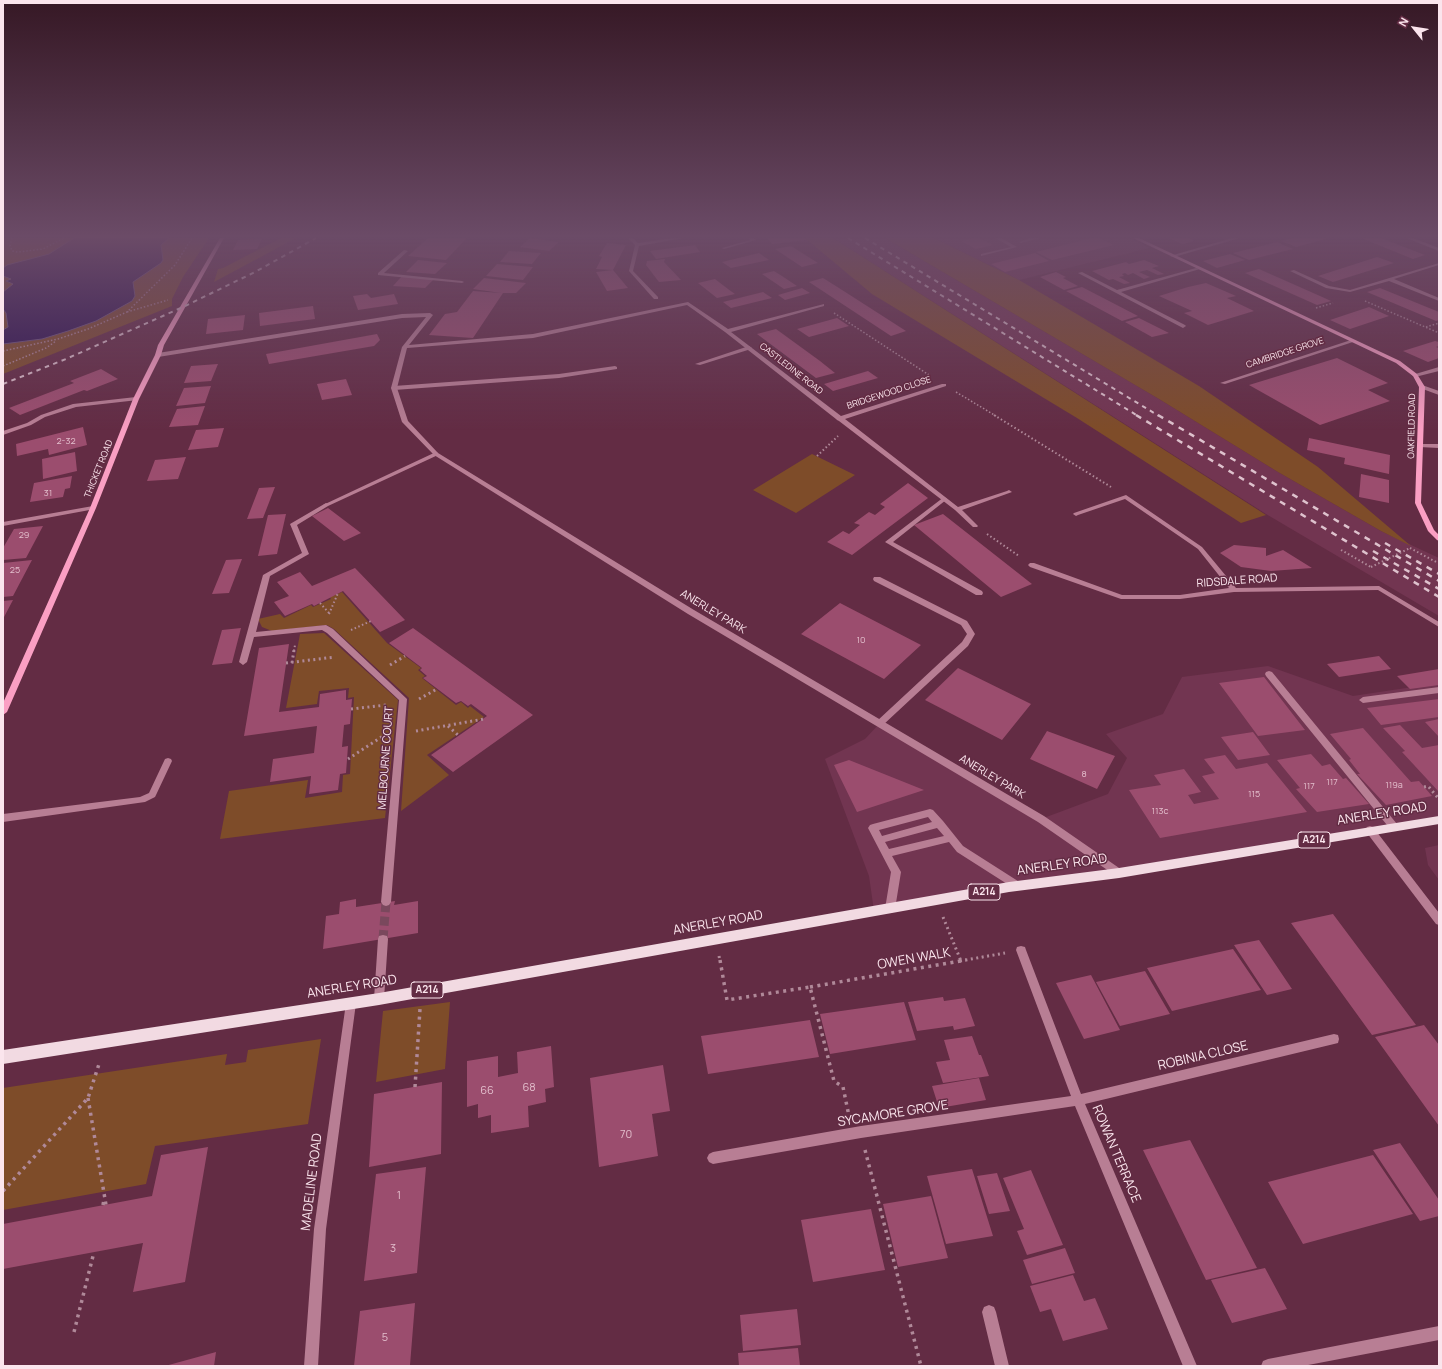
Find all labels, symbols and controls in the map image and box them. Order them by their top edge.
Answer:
north arrow [1394,8,1434,48]
text: N [1395,15,1412,29]
street label: CAMBRIDGE GROVE [1245,335,1325,371]
street label: CASTLEDINE ROAD [757,341,825,397]
street label: BRIDGEWOOD CLOSE [846,374,932,412]
street label: OAKFIELD ROAD [1406,393,1418,459]
house number: 2-32 [56,436,76,446]
street label: THICKET ROAD [82,438,116,500]
house number: 31 [44,488,52,498]
house number: 29 [19,530,29,540]
house number: 25 [10,565,20,575]
street label: RIDSDALE ROAD [1196,572,1278,590]
street label: ANERLEY PARK [678,587,748,637]
house number: 10 [857,635,865,645]
street label: MELBOURNE COURT [376,706,396,810]
street label: ANERLEY PARK [957,752,1027,802]
house number: 8 [1081,769,1087,779]
house number: 117 [1326,777,1338,787]
house number: 119a [1385,780,1403,790]
house number: 117 [1303,781,1315,791]
house number: 115 [1248,789,1260,799]
street label: ANERLEY ROAD [1336,799,1428,829]
house number: 113c [1152,806,1168,816]
road number: A214 [1298,832,1330,848]
street label: ANERLEY ROAD [1016,851,1108,879]
road number: A214 [968,884,1000,900]
street label: ANERLEY ROAD [672,907,764,939]
street label: OWEN WALK [876,945,952,973]
street label: ANERLEY ROAD [306,972,398,1002]
road number: A214 [411,982,443,998]
street label: ROBINIA CLOSE [1156,1038,1250,1074]
house number: 68 [522,1081,536,1095]
house number: 66 [480,1084,494,1098]
street label: SYCAMORE GROVE [837,1098,949,1130]
street label: ROWAN TERRACE [1088,1103,1144,1205]
house number: 70 [620,1128,632,1142]
street label: MADELINE ROAD [298,1132,326,1232]
house number: 1 [397,1189,401,1203]
house number: 3 [390,1242,396,1256]
house number: 5 [382,1331,388,1345]

